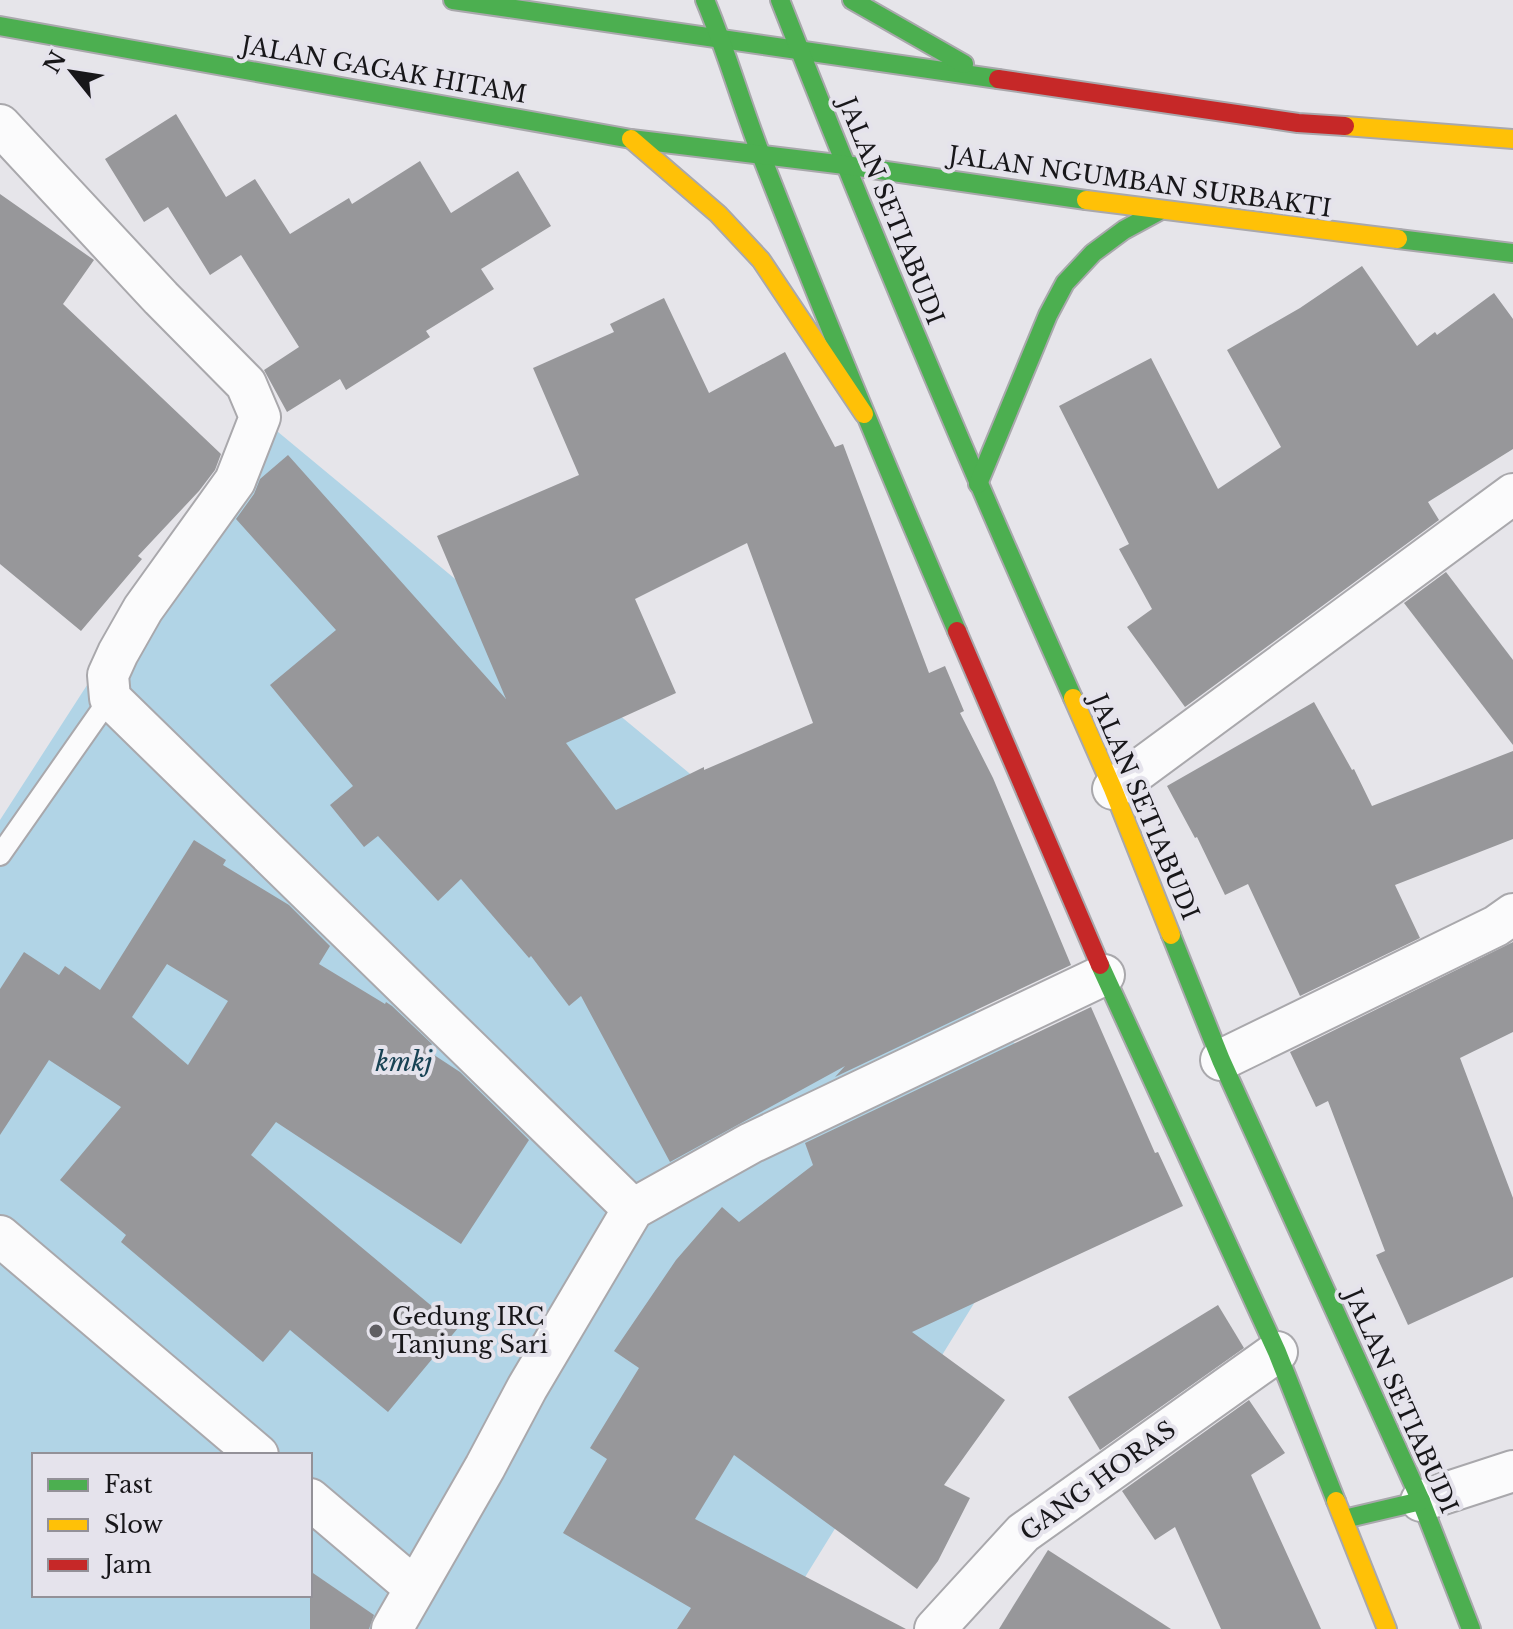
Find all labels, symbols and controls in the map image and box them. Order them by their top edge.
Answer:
street label: JALAN GAGAK HITAM [236,30,529,109]
north arrow [32,32,112,112]
text: N [38,46,72,78]
street label: JALAN SETIABUDI [831,90,950,329]
street label: JALAN NGUMBAN SURBAKTI [944,140,1333,223]
street label: JALAN SETIABUDI [1083,687,1205,924]
water label: kmkj [374,1046,433,1078]
street label: JALAN SETIABUDI [1338,1281,1464,1517]
place label: Gedung IRC Tanjung Sari [392,1302,548,1359]
marker: Gedung IRC Tanjung Sari [367,1322,385,1340]
street label: GANG HORAS [1014,1415,1181,1547]
legend [32,1453,312,1597]
text: Fast [104,1470,152,1499]
text: Slow [104,1510,163,1539]
text: Jam [101,1550,152,1579]

